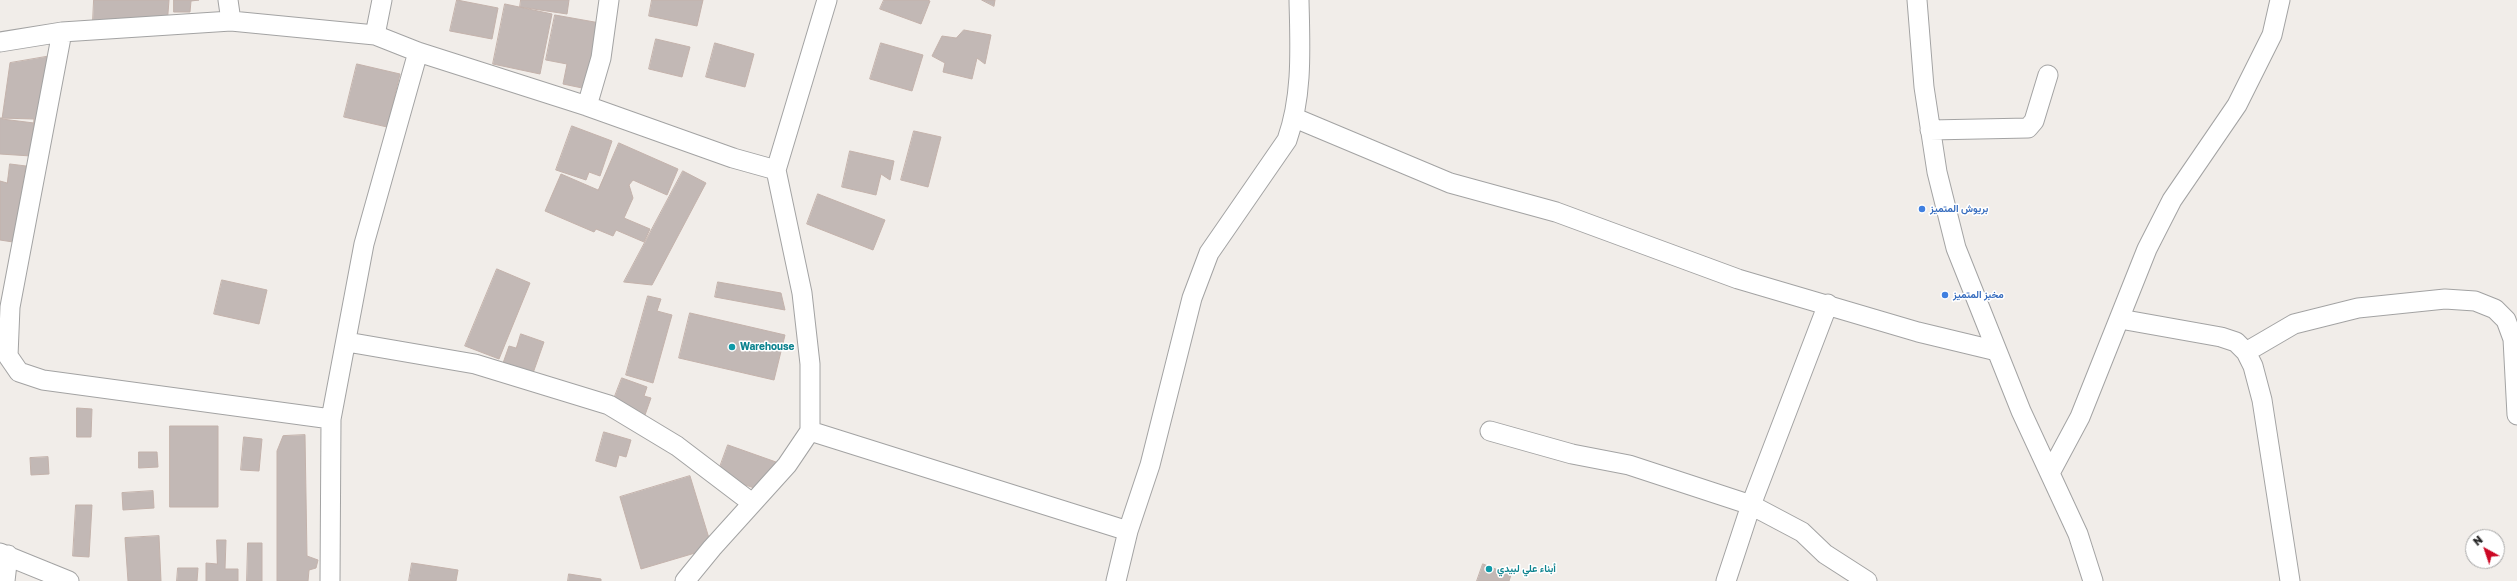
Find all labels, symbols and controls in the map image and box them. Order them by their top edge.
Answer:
place label: بريوش المتميز [1930,203,1988,215]
marker: بريوش المتميز [1917,204,1927,214]
place label: مخبز المتميز [1953,289,2004,301]
marker: مخبز المتميز [1940,290,1950,300]
place label: Warehouse [740,341,794,353]
marker: Warehouse [727,342,737,352]
north arrow [2465,529,2505,569]
text: N [2470,533,2485,548]
place label: أبناء علي لبيدي [1497,563,1556,575]
marker: أبناء علي لبيدي [1484,564,1494,574]

